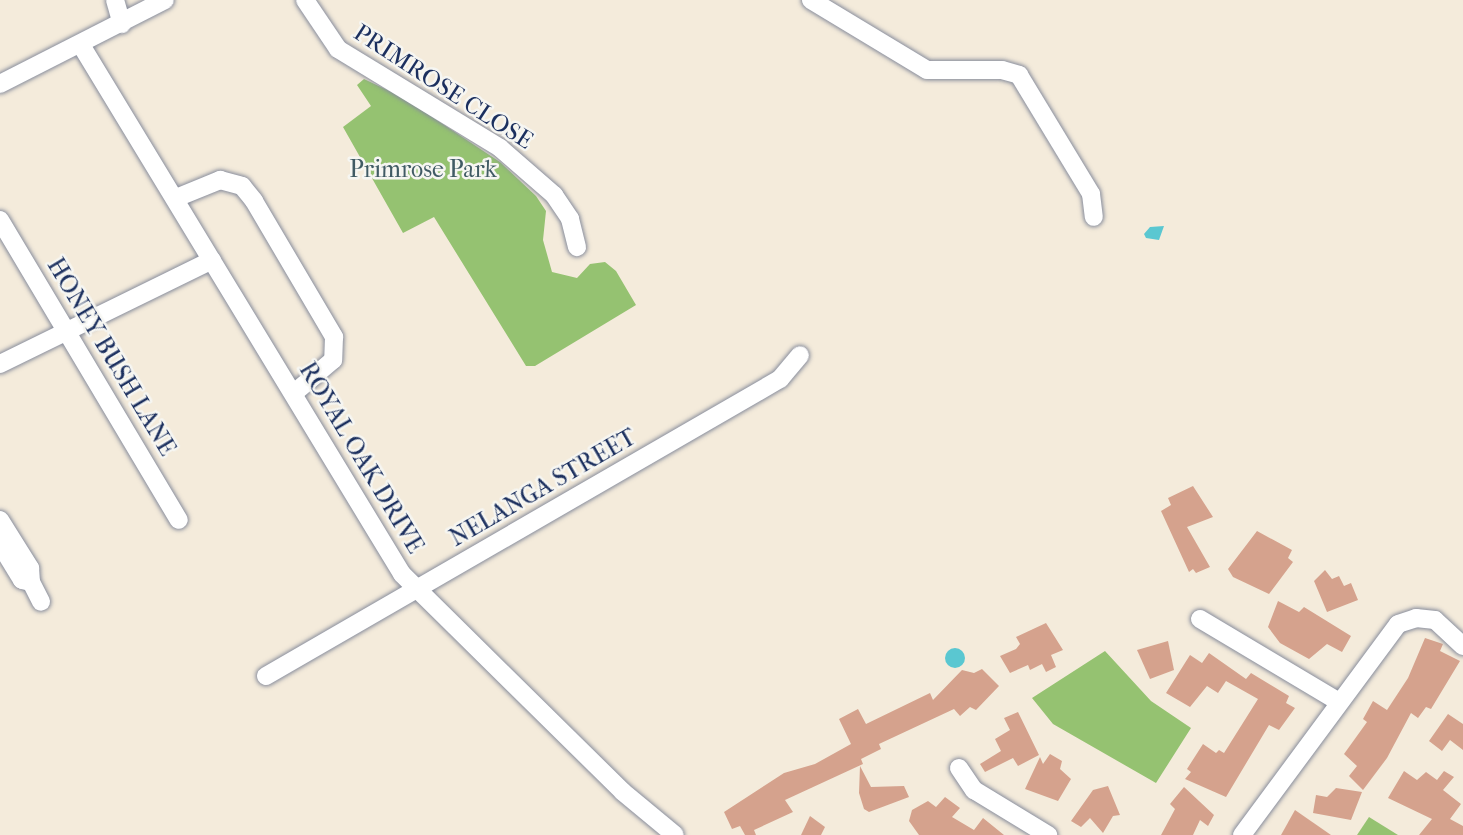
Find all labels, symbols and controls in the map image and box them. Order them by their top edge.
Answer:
street label: PRIMROSE CLOSE [348,18,538,156]
park label: Primrose Park [349,156,497,184]
street label: HONEY BUSH LANE [41,253,181,461]
street label: ROYAL OAK DRIVE [293,357,429,559]
street label: NELANGA STREET [445,423,641,553]

